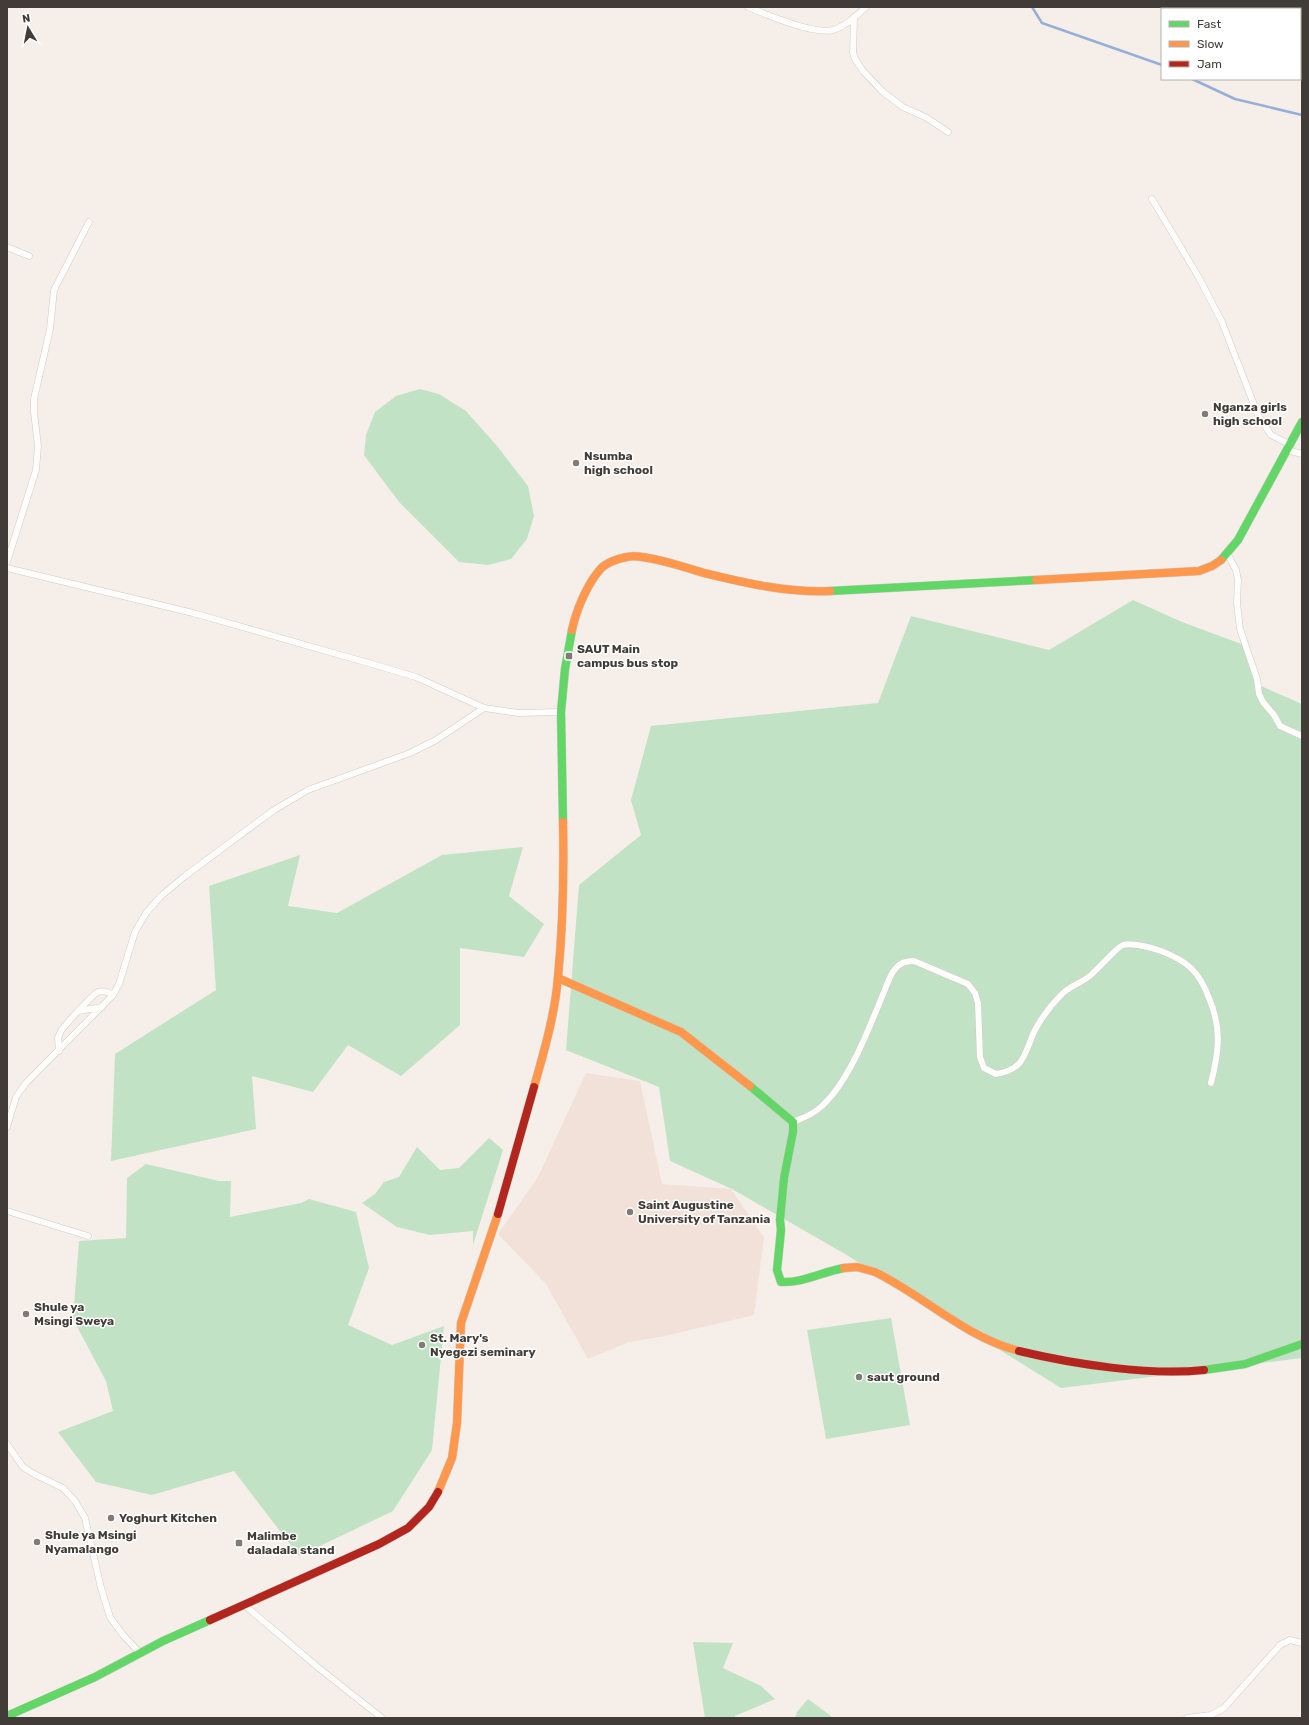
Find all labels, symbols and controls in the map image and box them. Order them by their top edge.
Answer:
north arrow [8,8,48,48]
legend [1161,8,1301,80]
text: N [21,12,31,26]
text: Fast [1197,17,1221,31]
text: Slow [1197,37,1224,51]
text: Jam [1197,57,1222,71]
place label: Nganza girls high school [1213,400,1287,428]
marker: Nganza girls high school [1200,409,1210,419]
place label: Nsumba high school [584,449,653,477]
marker: Nsumba high school [571,458,581,468]
place label: SAUT Main campus bus stop [577,642,679,670]
marker: SAUT Main campus bus stop [564,651,574,661]
place label: Saint Augustine University of Tanzania [638,1198,770,1226]
marker: Saint Augustine University of Tanzania [625,1207,635,1217]
place label: Shule ya Msingi Sweya [34,1300,114,1328]
marker: Shule ya Msingi Sweya [21,1309,31,1319]
place label: St. Mary's Nyegezi seminary [430,1331,536,1359]
marker: St. Mary's Nyegezi seminary [417,1340,427,1350]
place label: saut ground [867,1370,940,1384]
marker: saut ground [854,1372,864,1382]
place label: Yoghurt Kitchen [119,1511,217,1525]
marker: Yoghurt Kitchen [106,1513,116,1523]
place label: Shule ya Msingi Nyamalango [45,1528,137,1556]
place label: Malimbe daladala stand [247,1529,334,1557]
marker: Shule ya Msingi Nyamalango [32,1537,42,1547]
marker: Malimbe daladala stand [234,1538,244,1548]

